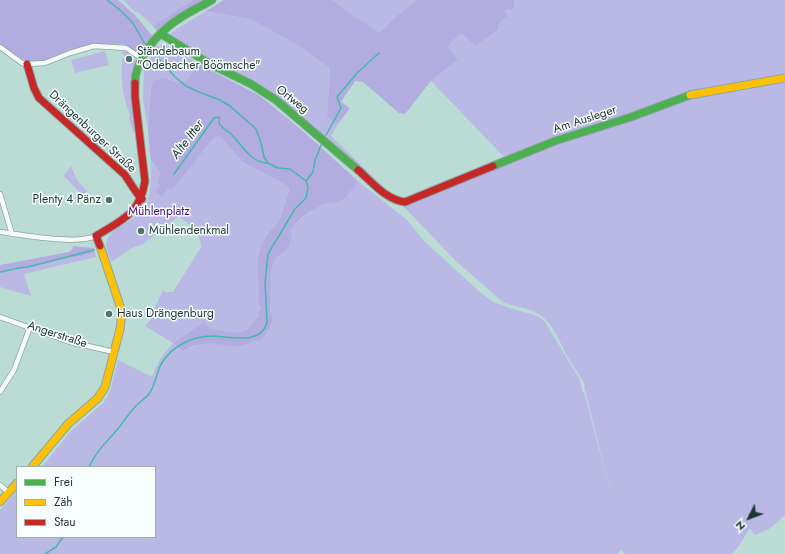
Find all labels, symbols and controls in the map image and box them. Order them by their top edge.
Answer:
place label: Ständebaum "Odebacher Böömsche" [137,45,261,73]
marker: Ständebaum "Odebacher Böömsche" [124,54,134,64]
street label: Ortweg [273,83,311,117]
street label: Drängenburger Straße [45,88,139,176]
street label: Am Ausleger [551,103,619,137]
water label: Alte Itter [168,117,208,163]
place label: Plenty 4 Pänz [33,193,101,207]
marker: Plenty 4 Pänz [104,195,114,205]
park label: Mühlenplatz [128,205,190,219]
place label: Mühlendenkmal [149,224,229,238]
marker: Mühlendenkmal [136,226,146,236]
place label: Haus Drängenburg [117,307,214,321]
marker: Haus Drängenburg [104,309,114,319]
street label: Angerstraße [25,319,89,351]
legend [16,466,156,538]
text: Frei [54,473,73,491]
text: Zäh [54,493,73,511]
north arrow [729,498,769,538]
text: Stau [54,513,76,531]
text: N [731,517,749,535]

